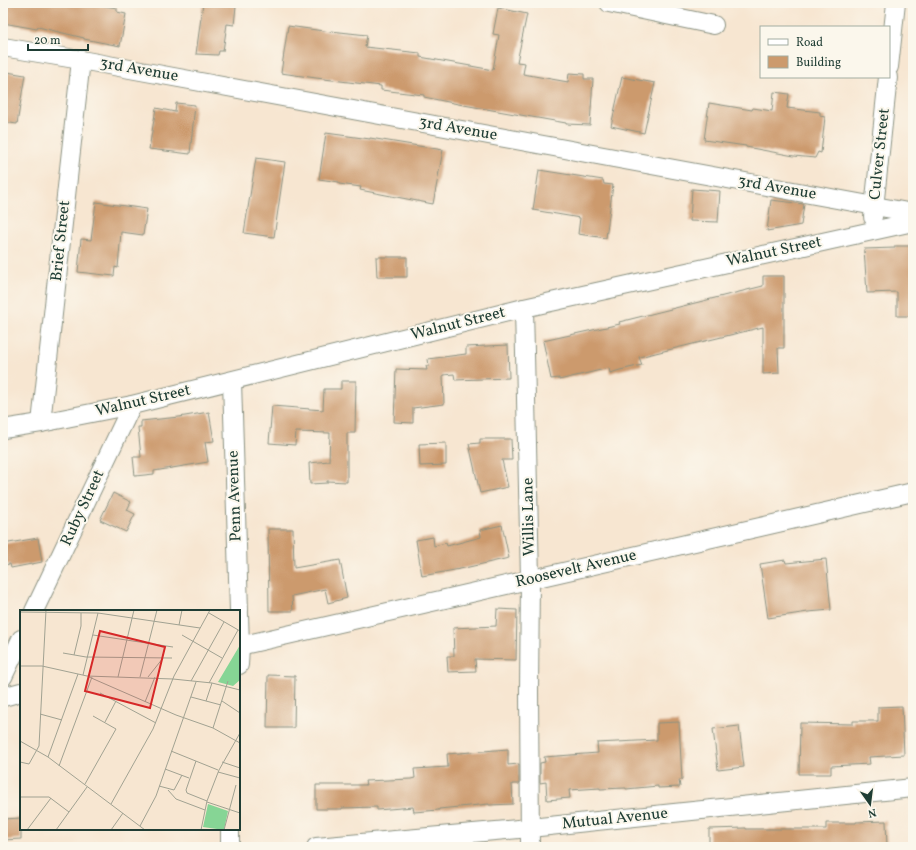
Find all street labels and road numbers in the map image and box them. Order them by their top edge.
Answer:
street label: 3rd Avenue [98,52,180,88]
street label: Culver Street [864,107,896,201]
street label: 3rd Avenue [417,111,499,147]
street label: 3rd Avenue [736,170,818,206]
street label: Brief Street [46,199,76,283]
street label: Walnut Street [724,231,824,273]
street label: Walnut Street [408,302,508,346]
street label: Walnut Street [93,379,193,423]
street label: Penn Avenue [222,450,248,542]
street label: Ruby Street [56,466,110,550]
street label: Willis Lane [517,477,541,557]
street label: Roosevelt Avenue [513,544,639,594]
street label: Mutual Avenue [561,802,669,836]

